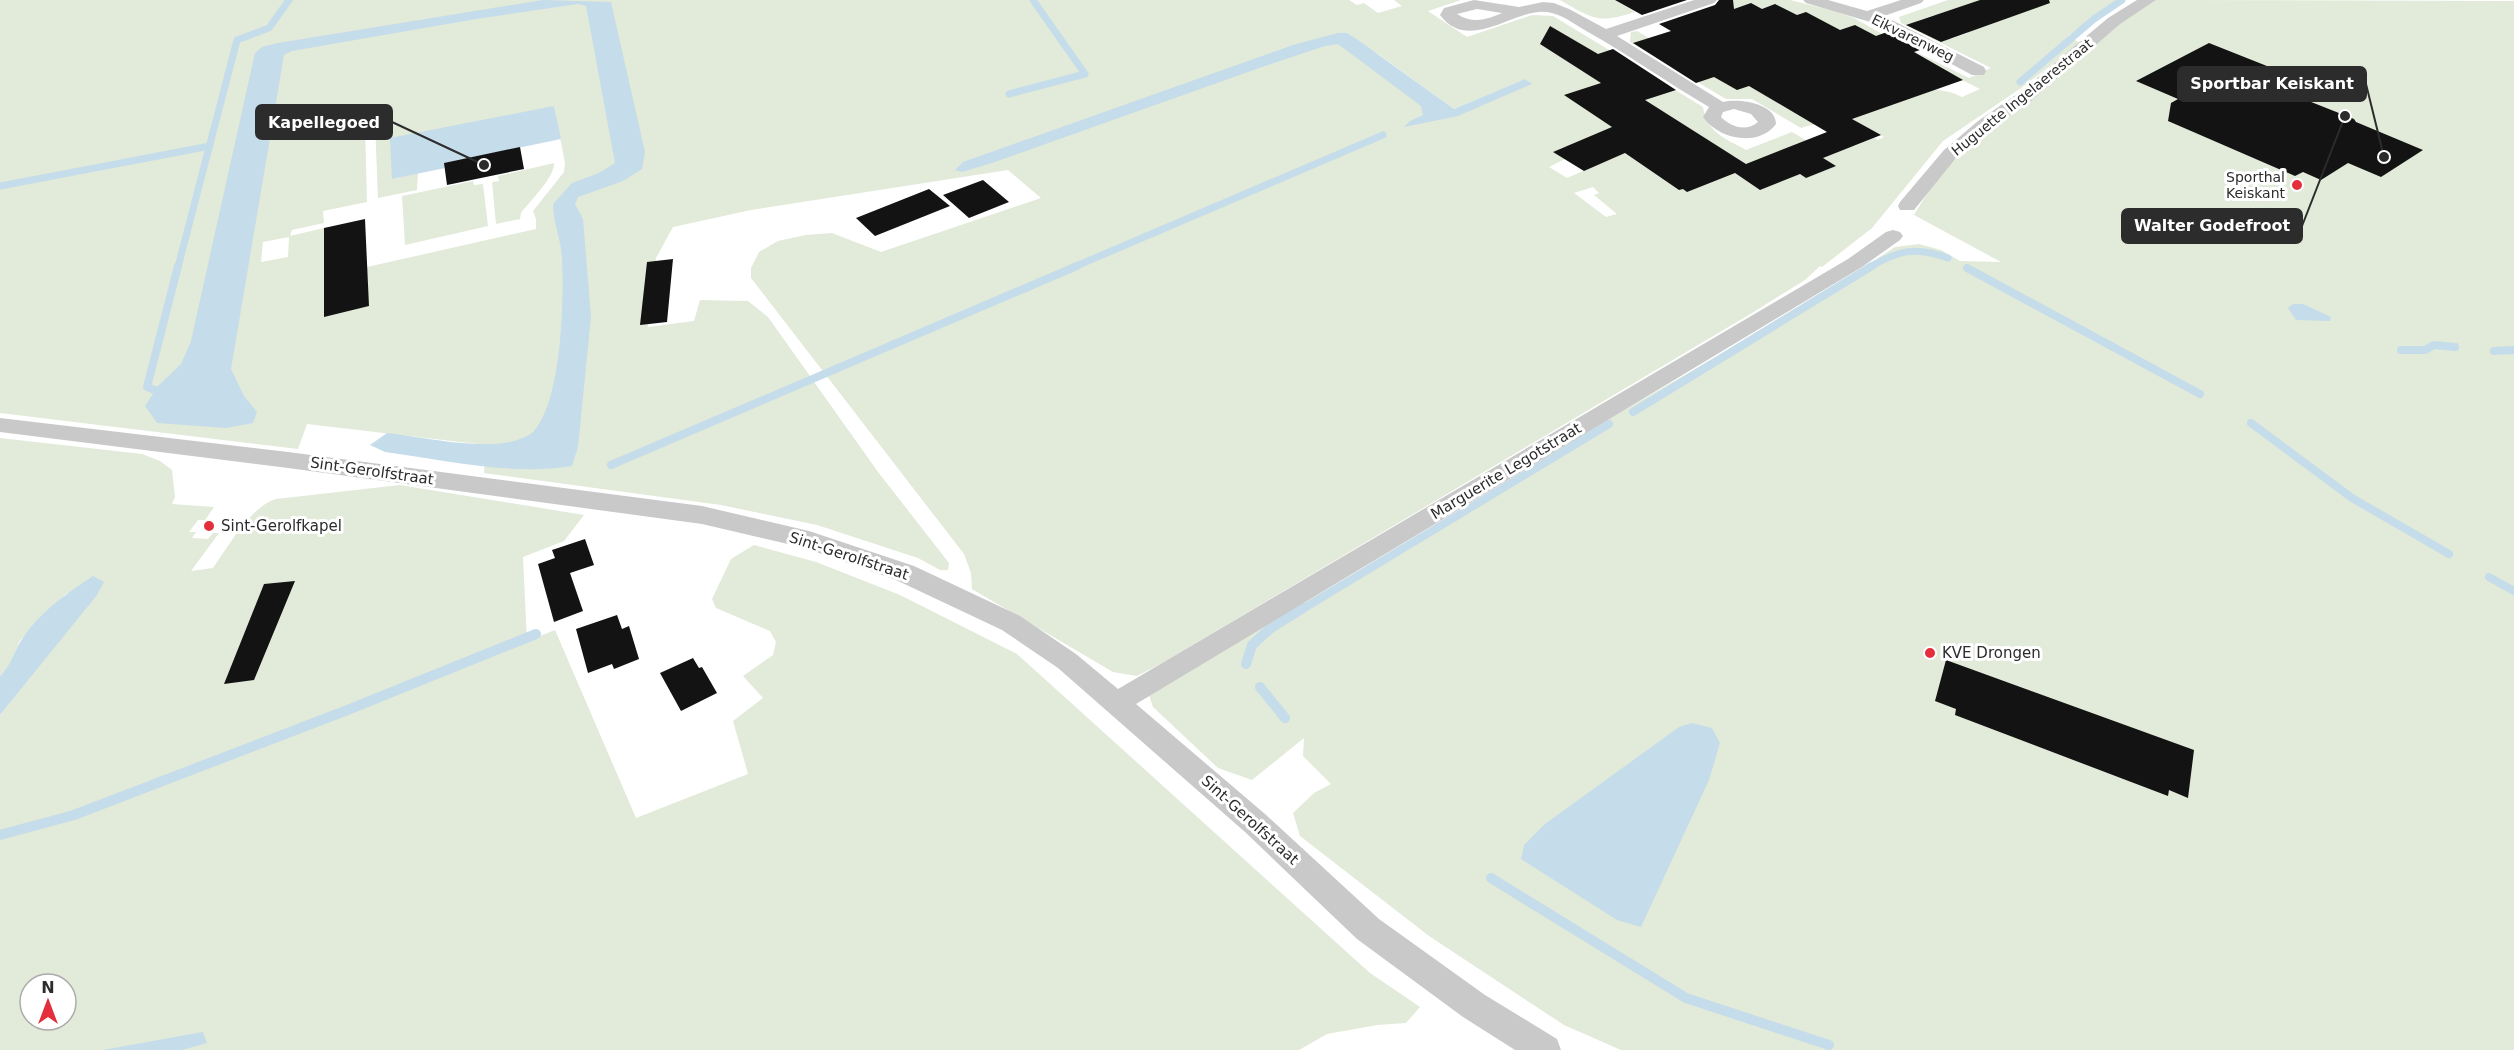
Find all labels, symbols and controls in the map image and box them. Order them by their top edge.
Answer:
street label: Eikvarenweg [1869,11,1957,65]
street label: Huguette Ingelaerestraat [1948,35,2096,159]
callout: Sportbar Keiskant [2178,67,2366,101]
text: Sportbar Keiskant [2190,74,2354,93]
callout: Kapellegoed [256,105,392,139]
text: Kapellegoed [268,113,380,132]
place label: Sporthal Keiskant [2226,169,2286,201]
marker: Sporthal Keiskant [2290,178,2304,192]
callout: Walter Godefroot [2122,209,2302,243]
text: Walter Godefroot [2134,216,2290,235]
street label: Marguerite Legotstraat [1427,419,1585,523]
street label: Sint-Gerolfstraat [309,453,435,489]
place label: Sint-Gerolfkapel [221,517,342,535]
marker: Sint-Gerolfkapel [202,519,216,533]
street label: Sint-Gerolfstraat [787,528,911,584]
place label: KVE Drongen [1942,644,2041,662]
marker: KVE Drongen [1923,646,1937,660]
street label: Sint-Gerolfstraat [1198,772,1302,868]
north arrow [18,972,78,1032]
text: N [41,978,55,997]

